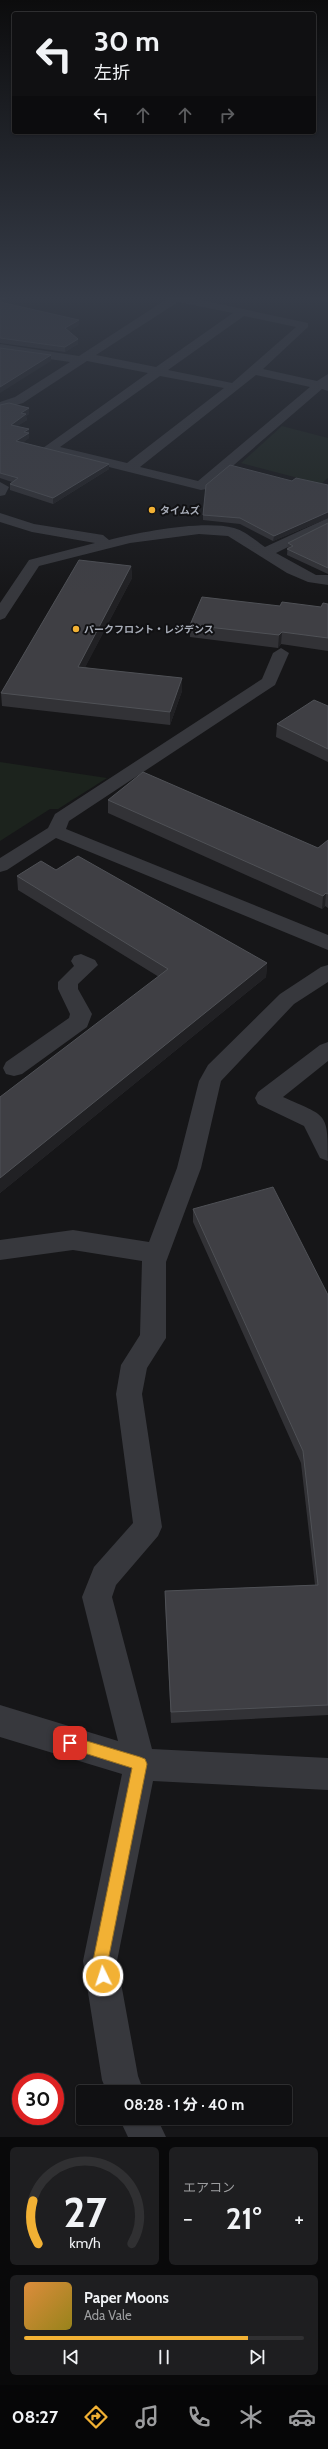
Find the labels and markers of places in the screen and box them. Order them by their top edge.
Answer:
place label: タイムズ [160,504,200,517]
marker: タイムズ [147,505,157,515]
place label: パークフロント・レジデンス [84,623,214,636]
marker: パークフロント・レジデンス [71,624,81,634]
pin [53,1726,87,1760]

